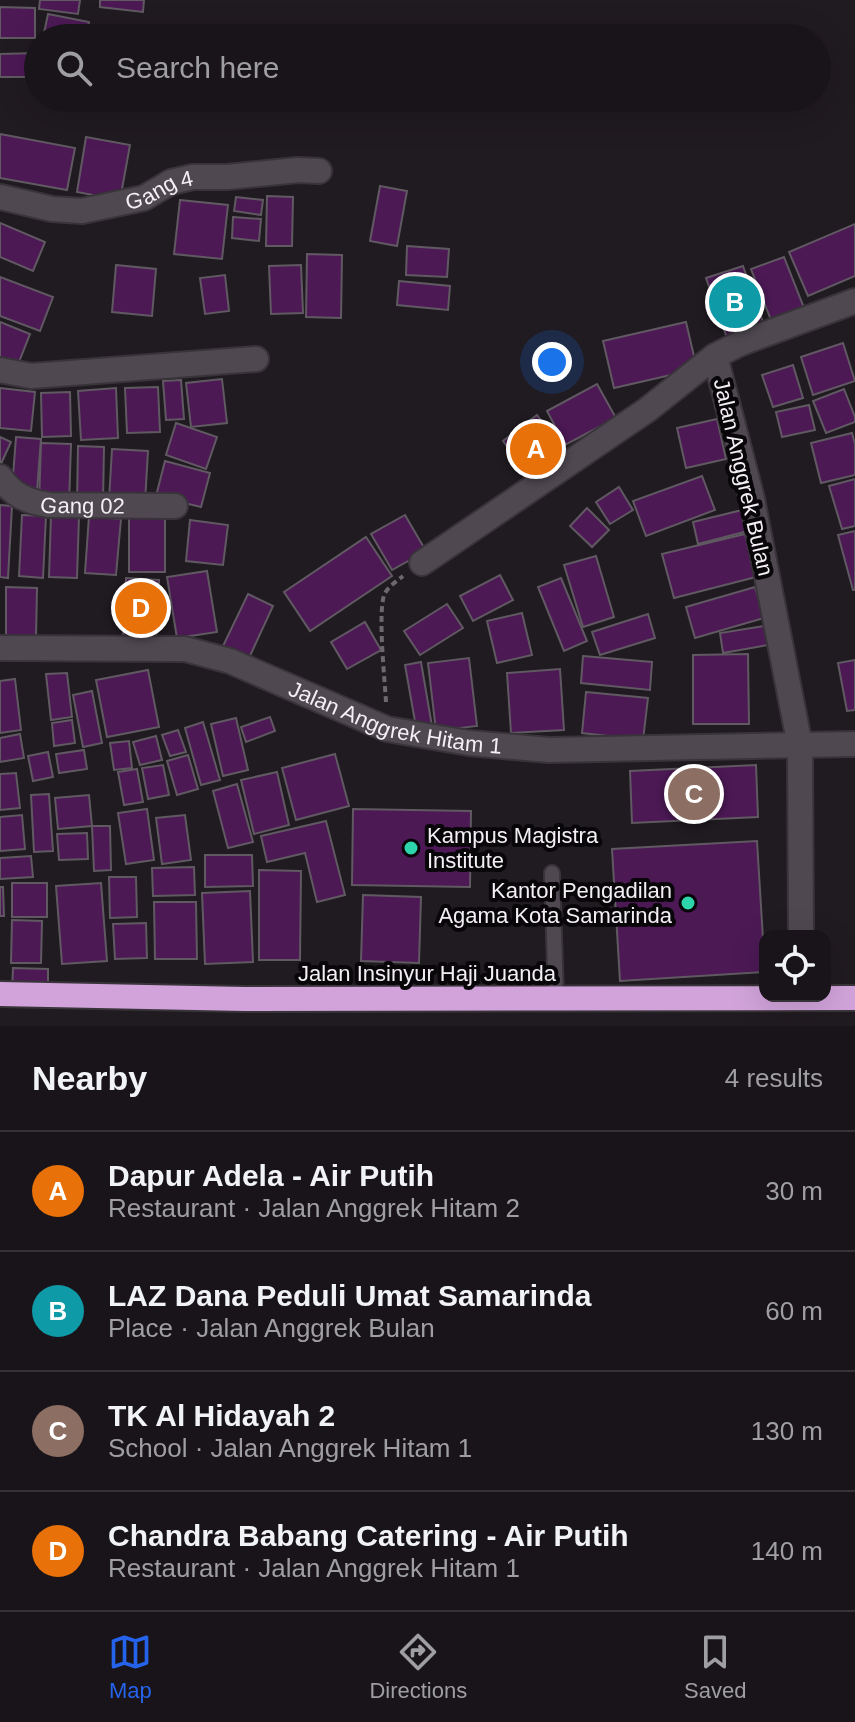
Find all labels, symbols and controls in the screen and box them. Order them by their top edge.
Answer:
search box [24,24,831,112]
icon: search [52,46,96,90]
text: Search here [116,51,279,84]
street label: Gang 4 [123,165,195,215]
pin: B [709,272,761,332]
your location [532,342,572,382]
street label: Jalan Anggrek Bulan [709,376,778,578]
pin: A [510,419,562,479]
street label: Gang 02 [39,492,125,519]
pin: D [115,578,167,638]
street label: Jalan Anggrek Hitam 1 [285,676,503,759]
pin: C [668,764,720,824]
place label: Kampus Magistra Institute [427,823,599,873]
marker: Kampus Magistra Institute [402,839,420,857]
place label: Kantor Pengadilan Agama Kota Samarinda [438,878,673,928]
marker: Kantor Pengadilan Agama Kota Samarinda [679,894,697,912]
map controls [759,930,831,1002]
button: locate [759,930,831,1002]
street label: Jalan Insinyur Haji Juanda [298,961,557,986]
text: Nearby [32,1059,147,1097]
text: 4 results [725,1063,823,1093]
text: Dapur Adela - Air Putih [108,1159,434,1192]
text: A [49,1176,67,1206]
text: 30 m [765,1176,823,1206]
text: Restaurant · Jalan Anggrek Hitam 2 [108,1193,520,1223]
text: LAZ Dana Peduli Umat Samarinda [108,1279,591,1312]
text: B [49,1296,67,1326]
text: 60 m [765,1296,823,1326]
text: Place · Jalan Anggrek Bulan [108,1313,435,1343]
text: TK Al Hidayah 2 [108,1399,335,1432]
text: C [49,1416,67,1446]
text: 130 m [751,1416,823,1446]
text: School · Jalan Anggrek Hitam 1 [108,1433,472,1463]
text: Chandra Babang Catering - Air Putih [108,1519,629,1552]
text: D [49,1536,67,1566]
text: 140 m [751,1536,823,1566]
text: Restaurant · Jalan Anggrek Hitam 1 [108,1553,520,1583]
tab: Map [108,1630,152,1704]
tab: Directions [369,1630,467,1704]
tab: Saved [684,1630,747,1704]

